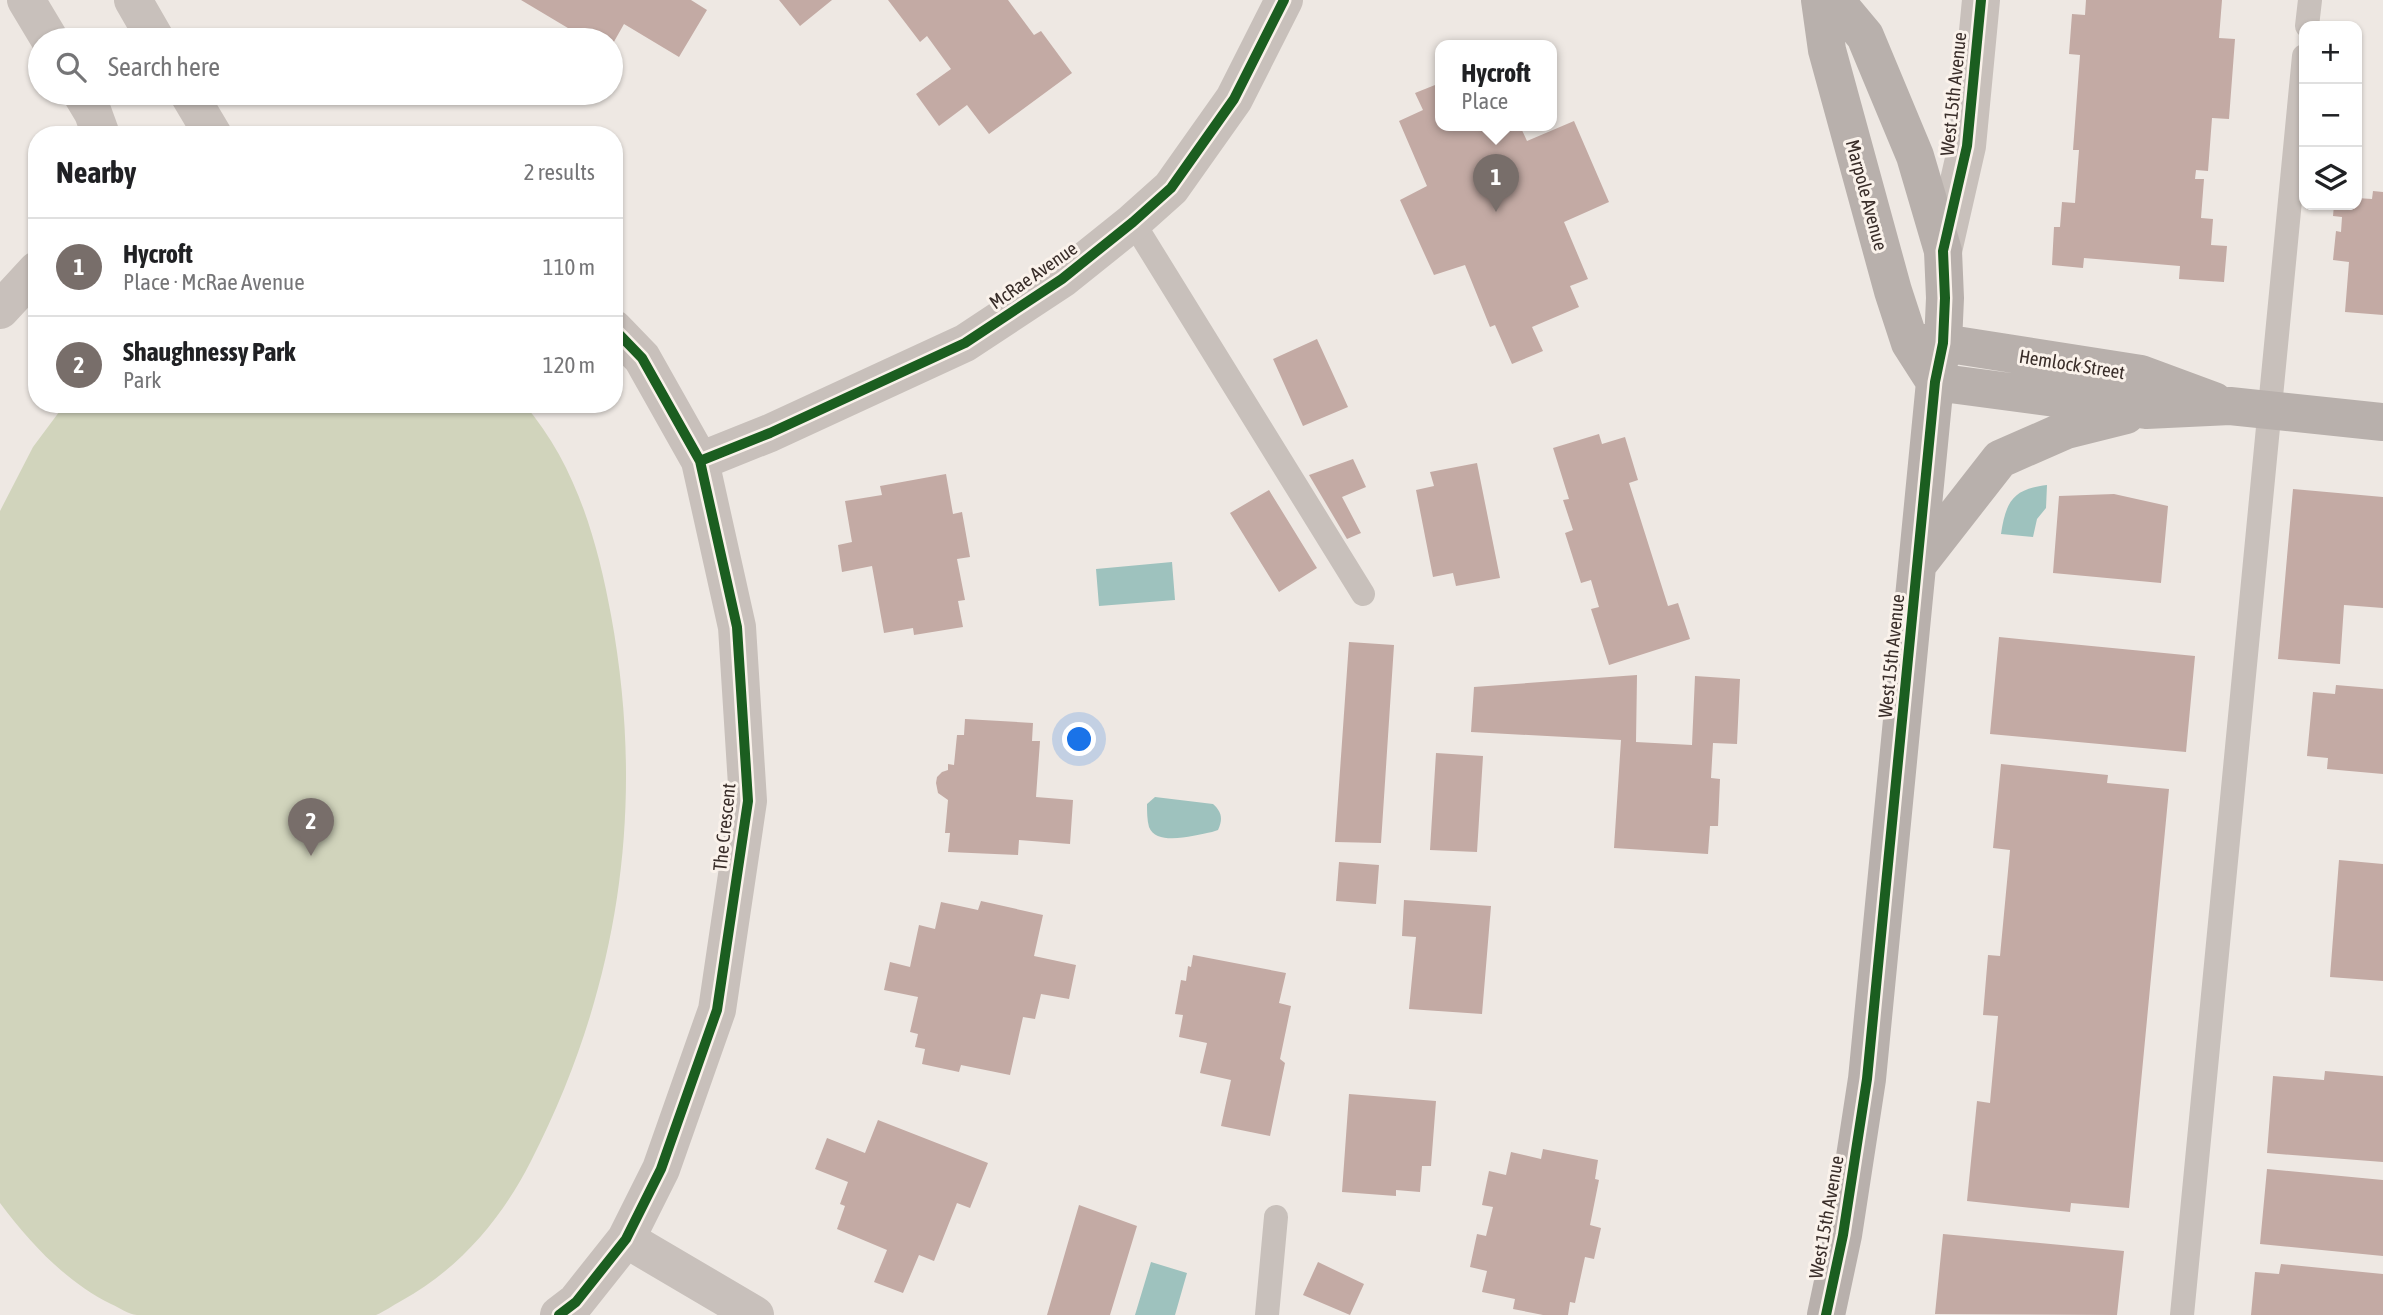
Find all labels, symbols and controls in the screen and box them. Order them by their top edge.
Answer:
map controls [2299,21,2362,210]
button: + [2299,21,2362,84]
search box [28,28,623,105]
street label: West 15th Avenue [1936,31,1970,157]
popup [1435,40,1557,131]
icon: search [52,48,90,86]
text: Search here [108,52,220,82]
text: Hycroft [1461,58,1531,88]
button: − [2299,84,2362,147]
text: Place [1461,88,1508,114]
street label: Marpole Avenue [1842,137,1892,253]
button: layers [2299,147,2362,210]
pin: 1 [1473,154,1519,212]
text: Nearby [56,155,136,189]
text: 2 results [524,159,595,185]
street label: McRae Avenue [985,237,1081,313]
text: Hycroft [123,239,193,269]
text: 1 [74,254,84,280]
text: 110 m [543,254,595,280]
text: Place · McRae Avenue [123,269,305,295]
text: Shaughnessy Park [123,337,295,367]
street label: Hemlock Street [2018,345,2126,383]
text: 2 [74,352,84,378]
text: 120 m [543,352,595,378]
text: Park [123,367,161,393]
street label: West 15th Avenue [1874,593,1908,719]
your location [1062,722,1096,756]
street label: The Crescent [708,782,740,872]
pin: 2 [288,798,334,856]
street label: West 15th Avenue [1804,1154,1848,1280]

